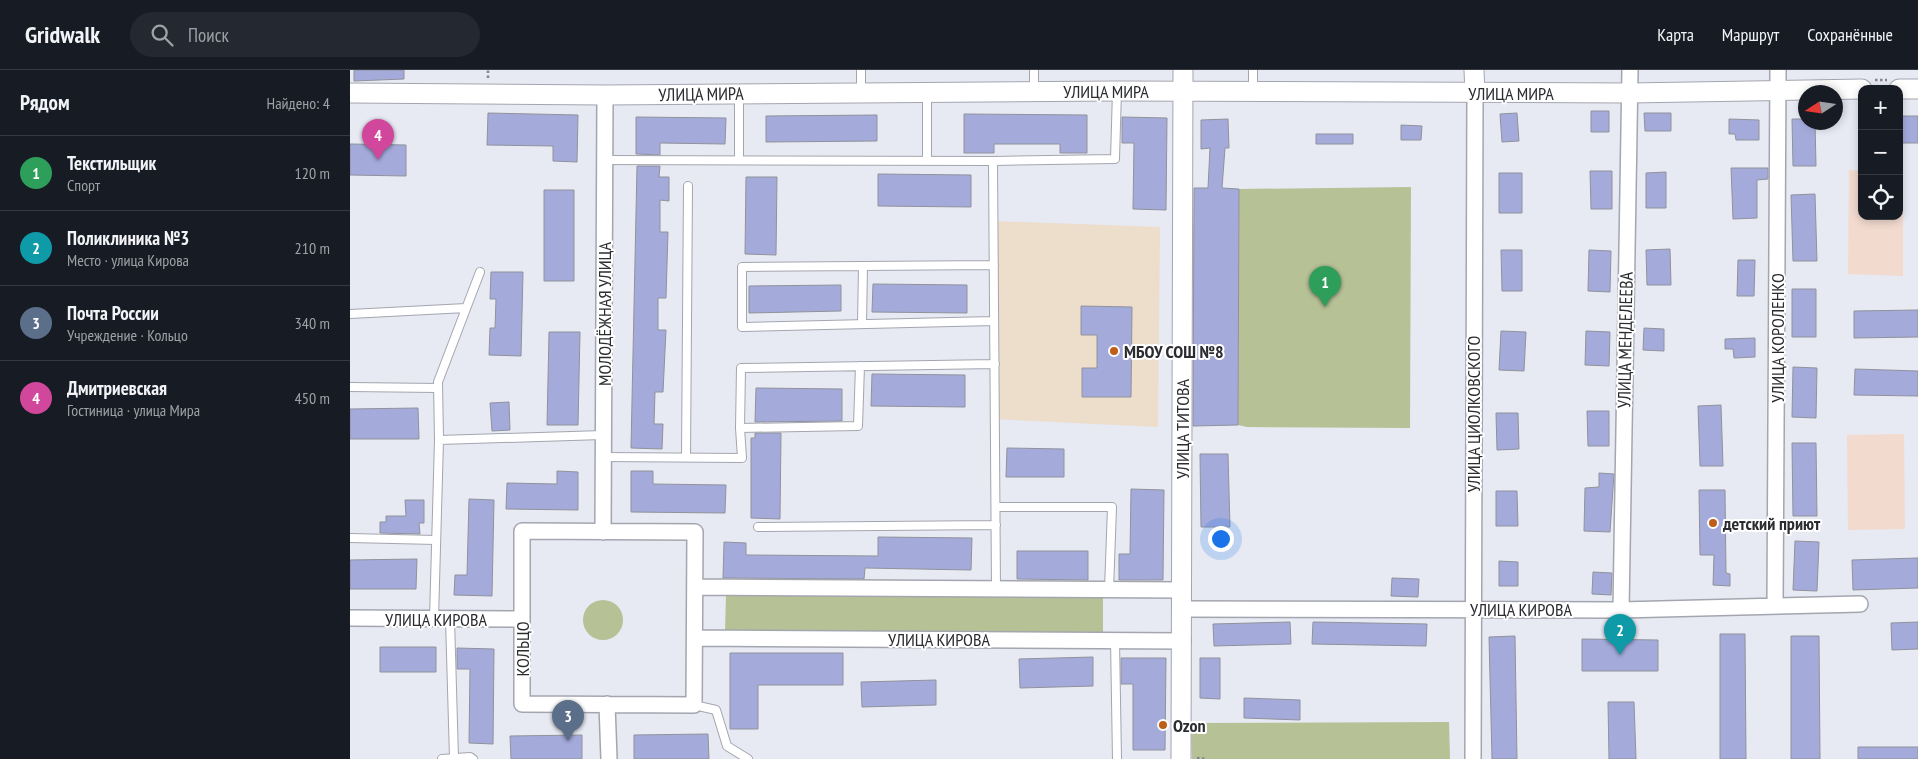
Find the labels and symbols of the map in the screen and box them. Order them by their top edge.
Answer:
street label: УЛИЦА МИРА [1063,80,1149,103]
street label: УЛИЦА МИРА [658,82,744,106]
street label: УЛИЦА МИРА [1468,82,1554,105]
north arrow [1798,85,1843,130]
pin: 4 [362,119,394,160]
street label: МОЛОДЁЖНАЯ УЛИЦА [593,241,616,386]
pin: 1 [1309,266,1341,307]
street label: УЛИЦА МЕНДЕЛЕЕВА [1612,271,1638,408]
street label: УЛИЦА КОРОЛЕНКО [1766,273,1789,403]
street label: УЛИЦА ЦИОЛКОВСКОГО [1462,336,1485,492]
place label: МБОУ СОШ №8 [1124,340,1224,363]
marker: МБОУ СОШ №8 [1108,345,1120,357]
street label: УЛИЦА ТИТОВА [1171,379,1194,479]
place label: детский приют [1722,512,1821,535]
marker: детский приют [1707,517,1719,529]
your location [1208,526,1234,552]
street label: УЛИЦА КИРОВА [1470,598,1572,621]
street label: УЛИЦА КИРОВА [385,608,487,631]
pin: 2 [1604,614,1636,655]
street label: КОЛЬЦО [511,621,534,677]
street label: УЛИЦА КИРОВА [888,628,990,651]
pin: 3 [552,700,584,741]
place label: Ozon [1173,714,1206,737]
marker: Ozon [1157,719,1169,731]

